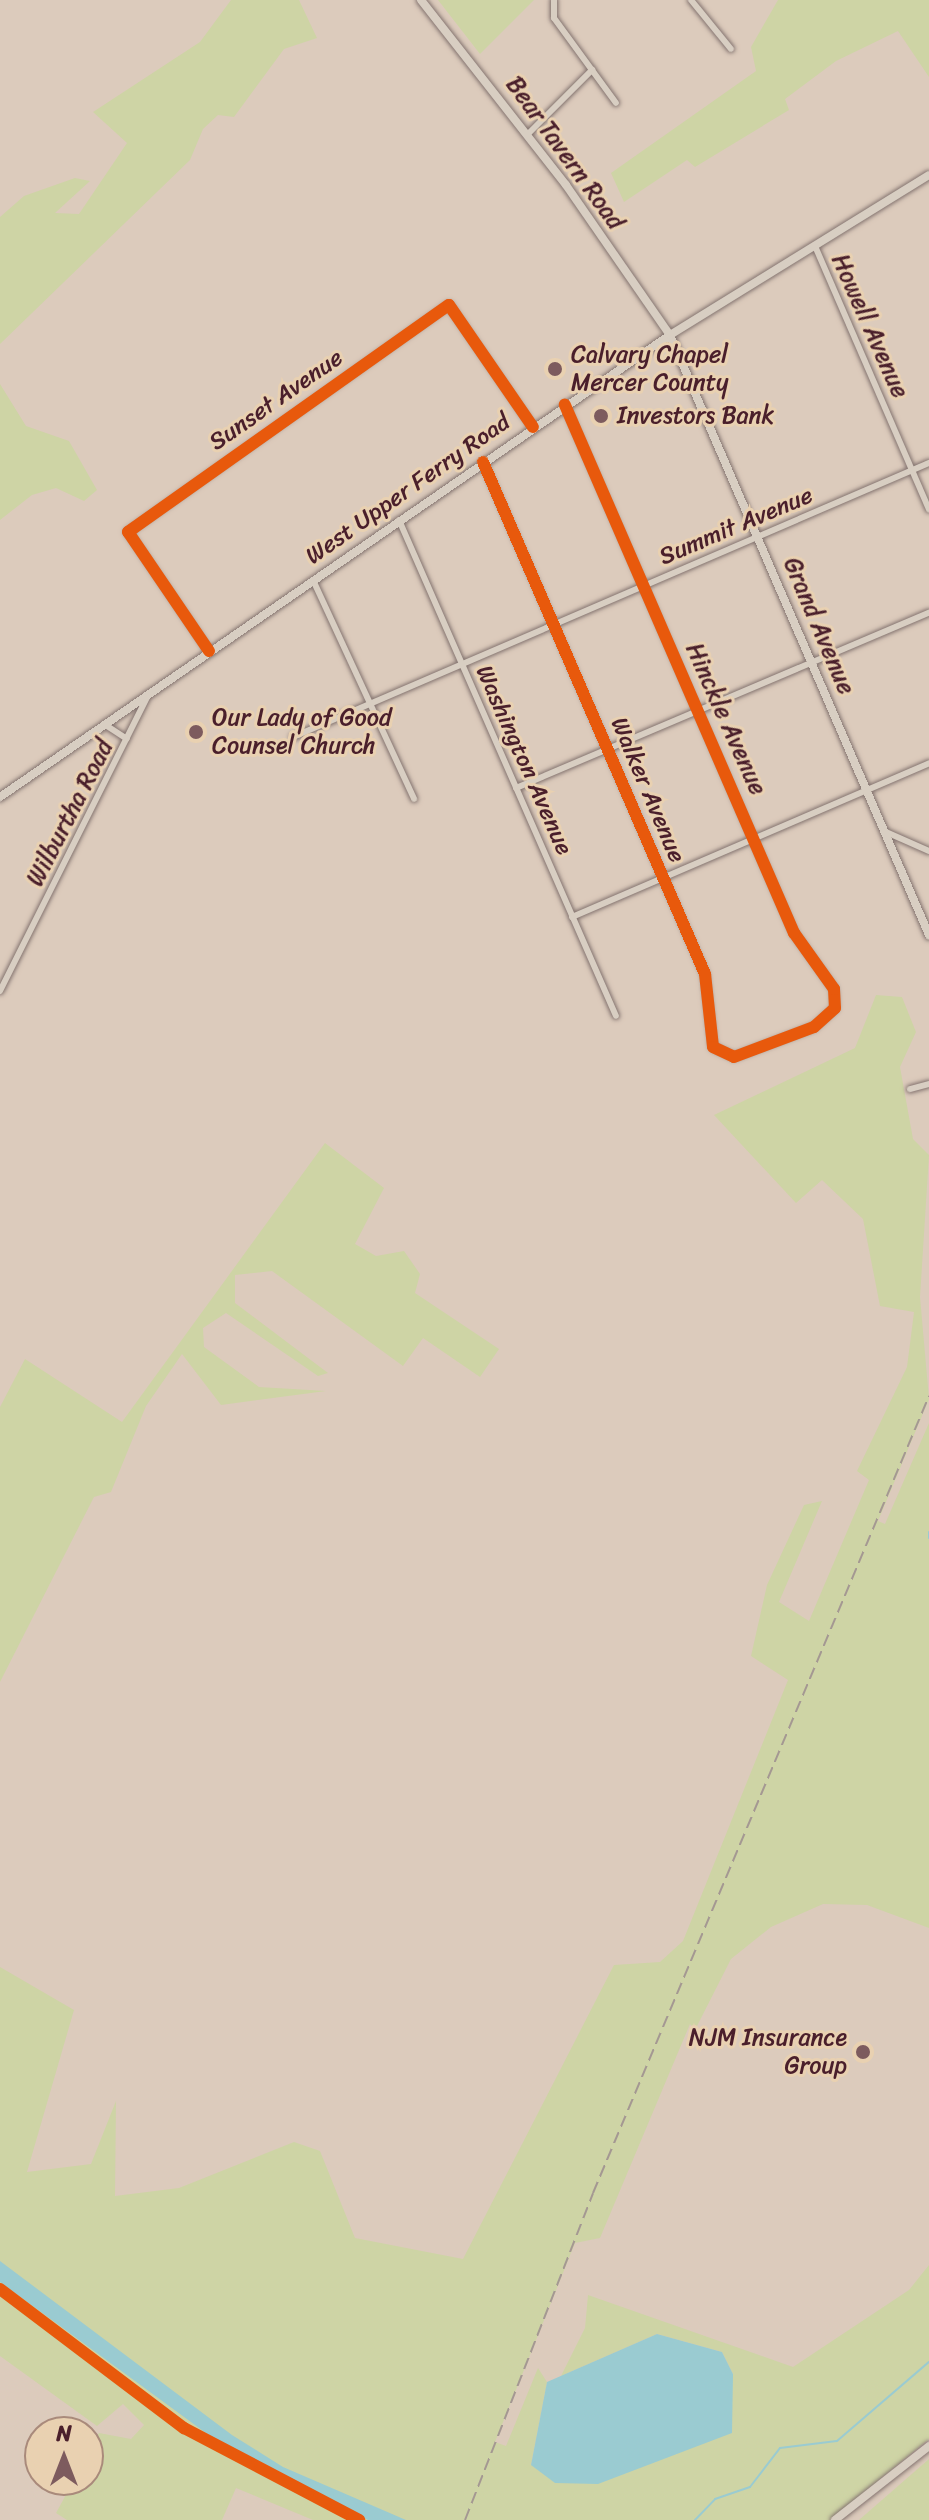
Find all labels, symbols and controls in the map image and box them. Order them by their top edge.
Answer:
street label: Bear Tavern Road [500,71,630,235]
street label: Howell Avenue [825,250,915,402]
place label: Calvary Chapel Mercer County [571,341,729,397]
street label: Sunset Avenue [204,343,348,457]
marker: Calvary Chapel Mercer County [546,360,564,378]
place label: Investors Bank [617,402,774,430]
street label: West Upper Ferry Road [300,407,516,571]
marker: Investors Bank [592,407,610,425]
street label: Summit Avenue [655,481,817,571]
street label: Grand Avenue [777,554,861,698]
street label: Hinckle Avenue [680,639,772,799]
street label: Washington Avenue [469,661,579,859]
place label: Our Lady of Good Counsel Church [212,704,392,760]
street label: Walker Avenue [604,713,692,867]
marker: Our Lady of Good Counsel Church [187,723,205,741]
street label: Wilburtha Road [21,735,119,891]
place label: NJM Insurance Group [689,2024,847,2080]
marker: NJM Insurance Group [854,2043,872,2061]
text: N [56,2414,72,2453]
north arrow [24,2416,104,2496]

